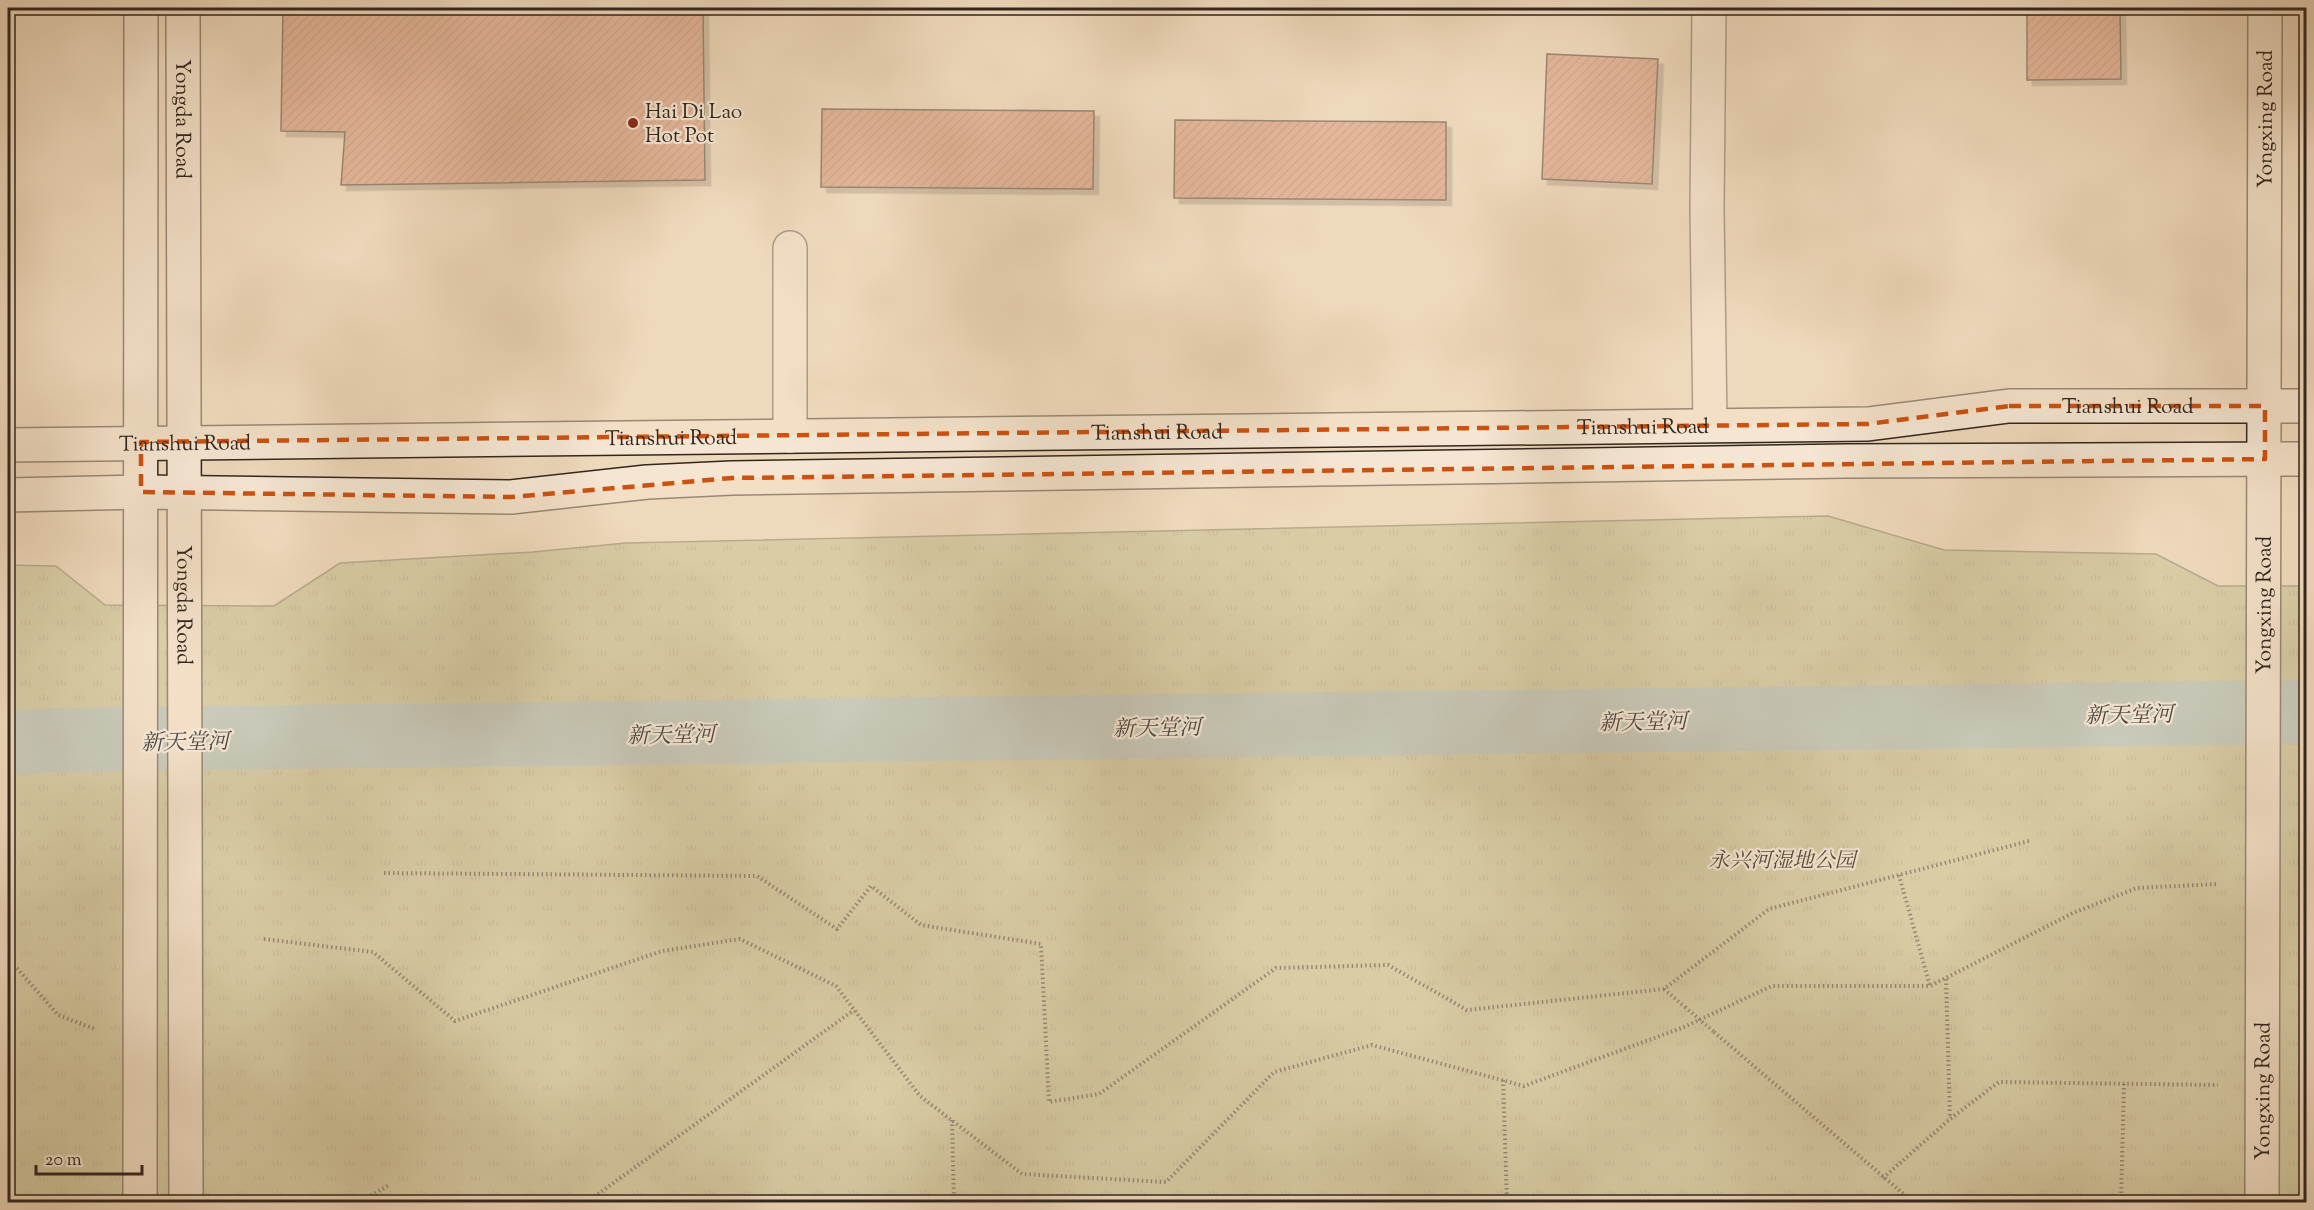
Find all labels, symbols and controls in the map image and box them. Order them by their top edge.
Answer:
street label: Yongxing Road [2252,50,2282,188]
street label: Yongda Road [166,59,196,179]
place label: Hai Di Lao Hot Pot [645,98,742,152]
marker: Hai Di Lao Hot Pot [626,116,640,130]
street label: Tianshui Road [2062,393,2194,423]
street label: Tianshui Road [1577,413,1709,444]
street label: Tianshui Road [1091,418,1223,450]
street label: Tianshui Road [605,424,737,455]
street label: Tianshui Road [119,429,251,461]
street label: Yongxing Road [2250,536,2281,674]
street label: Yongda Road [167,545,198,665]
water label: 新天堂河 [2085,700,2177,734]
water label: 新天堂河 [1599,707,1691,741]
water label: 新天堂河 [1113,713,1205,747]
water label: 新天堂河 [627,720,719,754]
water label: 新天堂河 [141,727,233,761]
park label: 永兴河湿地公园 [1709,847,1858,877]
street label: Yongxing Road [2249,1022,2279,1160]
scale bar [36,1138,142,1176]
text: 20 m [45,1148,82,1174]

